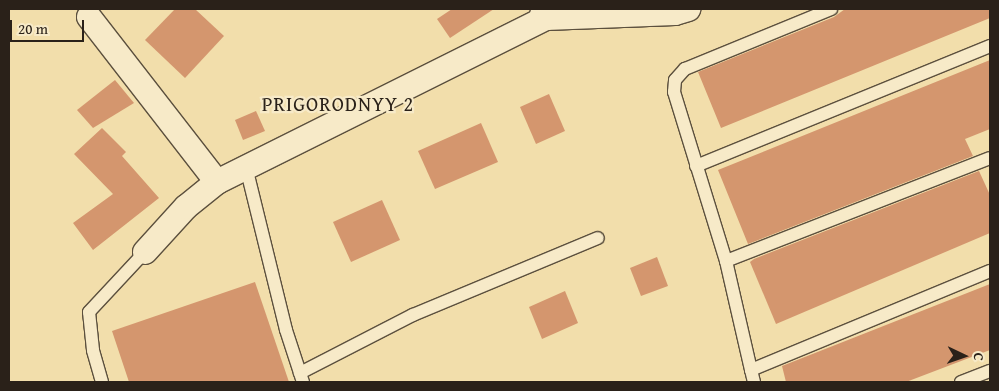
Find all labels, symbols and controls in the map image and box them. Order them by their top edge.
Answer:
scale bar [12,10,86,42]
text: 20 m [18,18,48,39]
district label: PRIGORODNYY 2 [260,91,416,115]
north arrow [939,331,989,381]
text: С [969,352,989,361]

